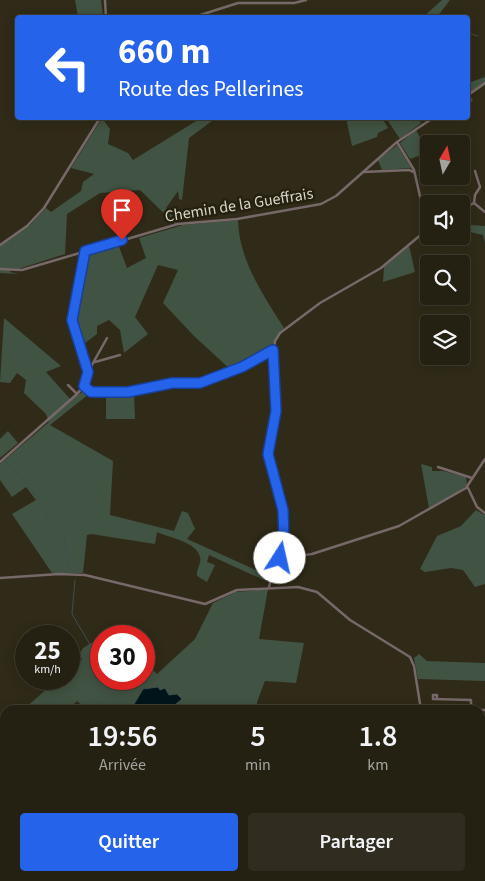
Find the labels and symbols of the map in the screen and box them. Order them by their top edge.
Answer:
north arrow [420,135,470,185]
street label: Chemin de la Gueffrais [163,182,315,228]
pin [101,189,143,240]
position arrow [253,531,305,583]
speed limit sign: 30 [90,625,155,690]

